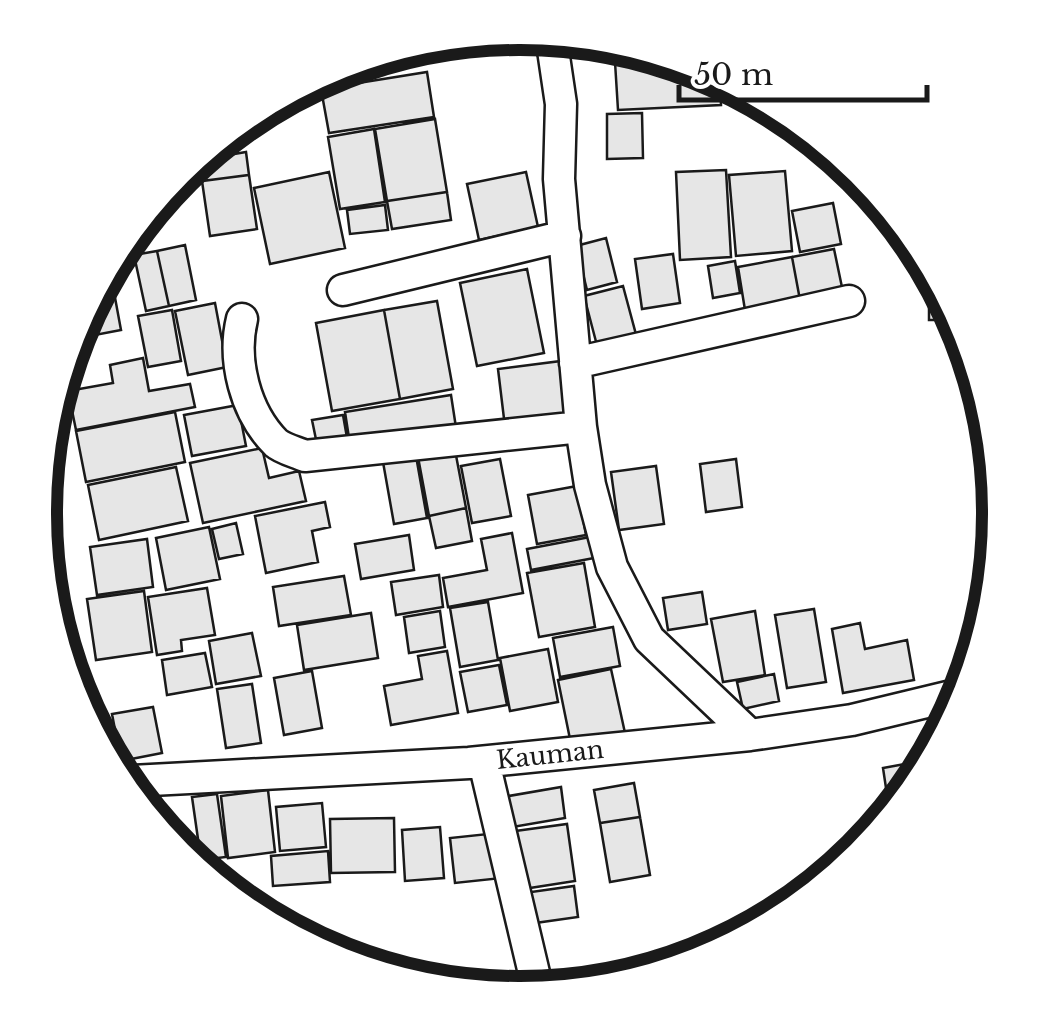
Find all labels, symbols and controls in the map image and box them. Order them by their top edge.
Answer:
scale bar [679,40,926,102]
text: 50 m [694,56,773,93]
street label: Kauman [495,734,605,776]

